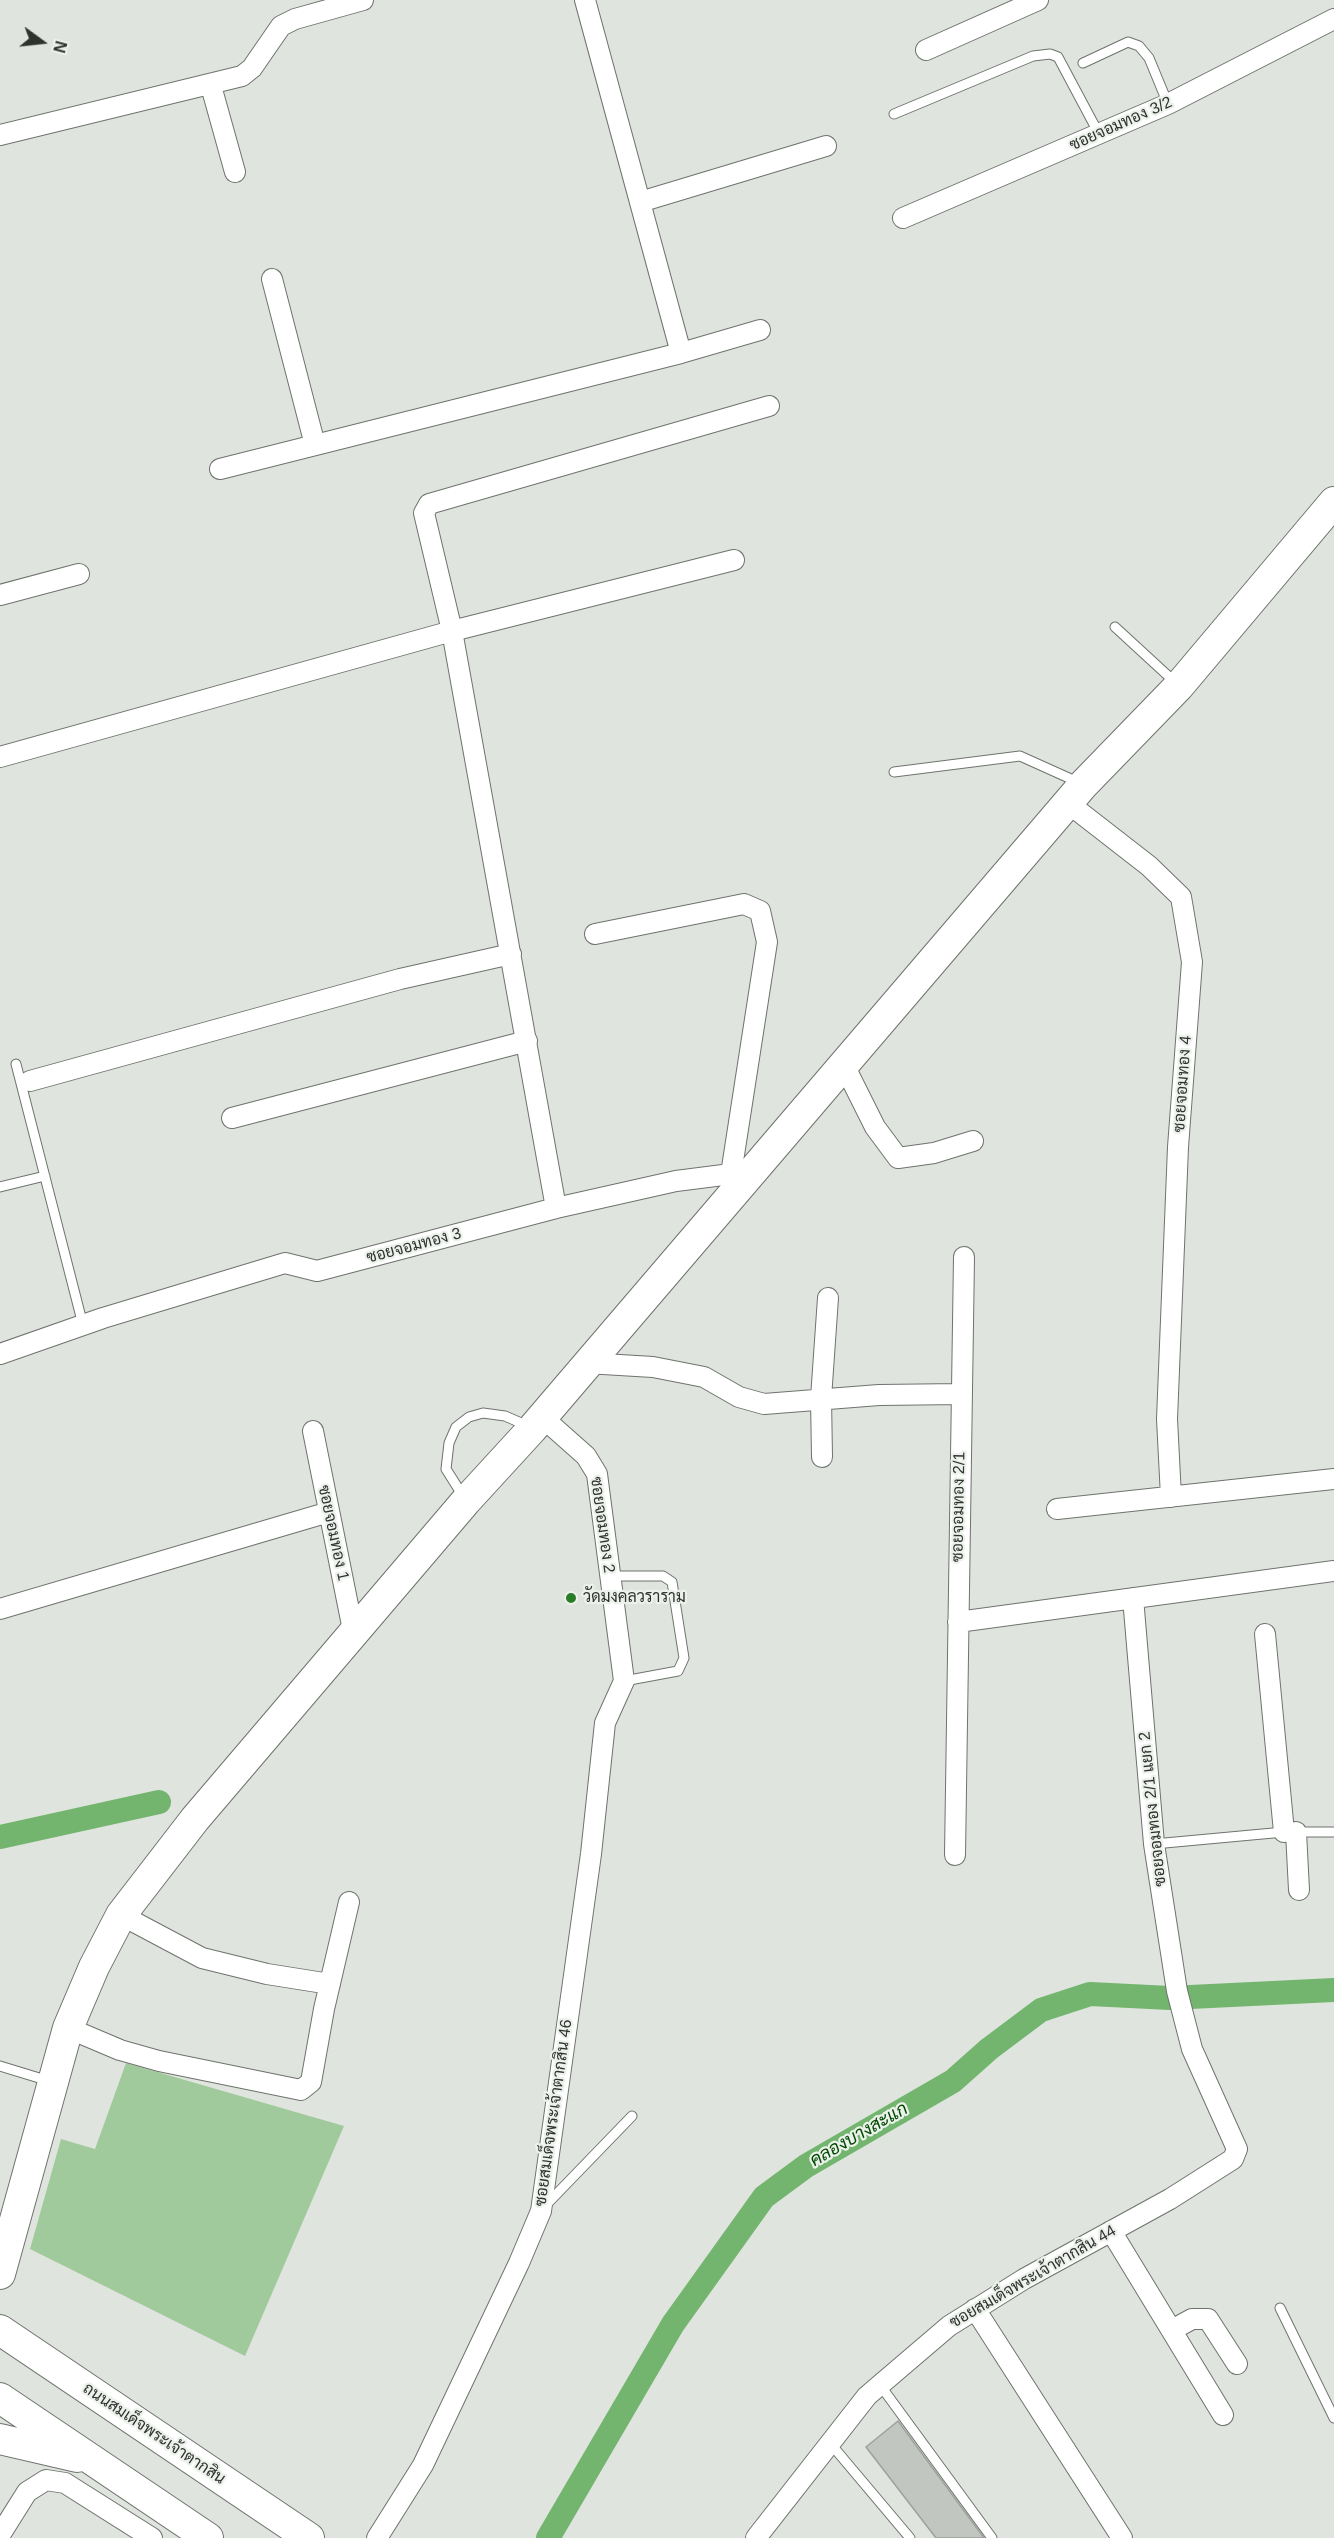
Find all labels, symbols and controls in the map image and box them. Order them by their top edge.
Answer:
north arrow [12,12,72,72]
text: N [50,39,70,55]
street label: ซอยจอมทอง 3/2 [1067,93,1175,155]
street label: ซอยจอมทอง 4 [1170,1035,1196,1133]
street label: ซอยจอมทอง 3 [365,1224,463,1268]
street label: ซอยจอมทอง 2/1 [948,1452,970,1562]
street label: ซอยจอมทอง 2 [586,1476,618,1574]
street label: ซอยจอมทอง 1 [314,1484,352,1582]
place label: วัดมงคลวราราม [583,1588,686,1608]
marker: วัดมงคลวราราม [564,1591,578,1605]
street label: ซอยจอมทอง 2/1 แยก 2 [1135,1731,1171,1887]
street label: ซอยสมเด็จพระเจ้าตากสิน 46 [531,2018,577,2208]
water label: คลองบางสะแก [806,2098,912,2172]
street label: ซอยสมเด็จพระเจ้าตากสิน 44 [947,2222,1119,2332]
street label: ถนนสมเด็จพระเจ้าตากสิน [79,2379,229,2489]

